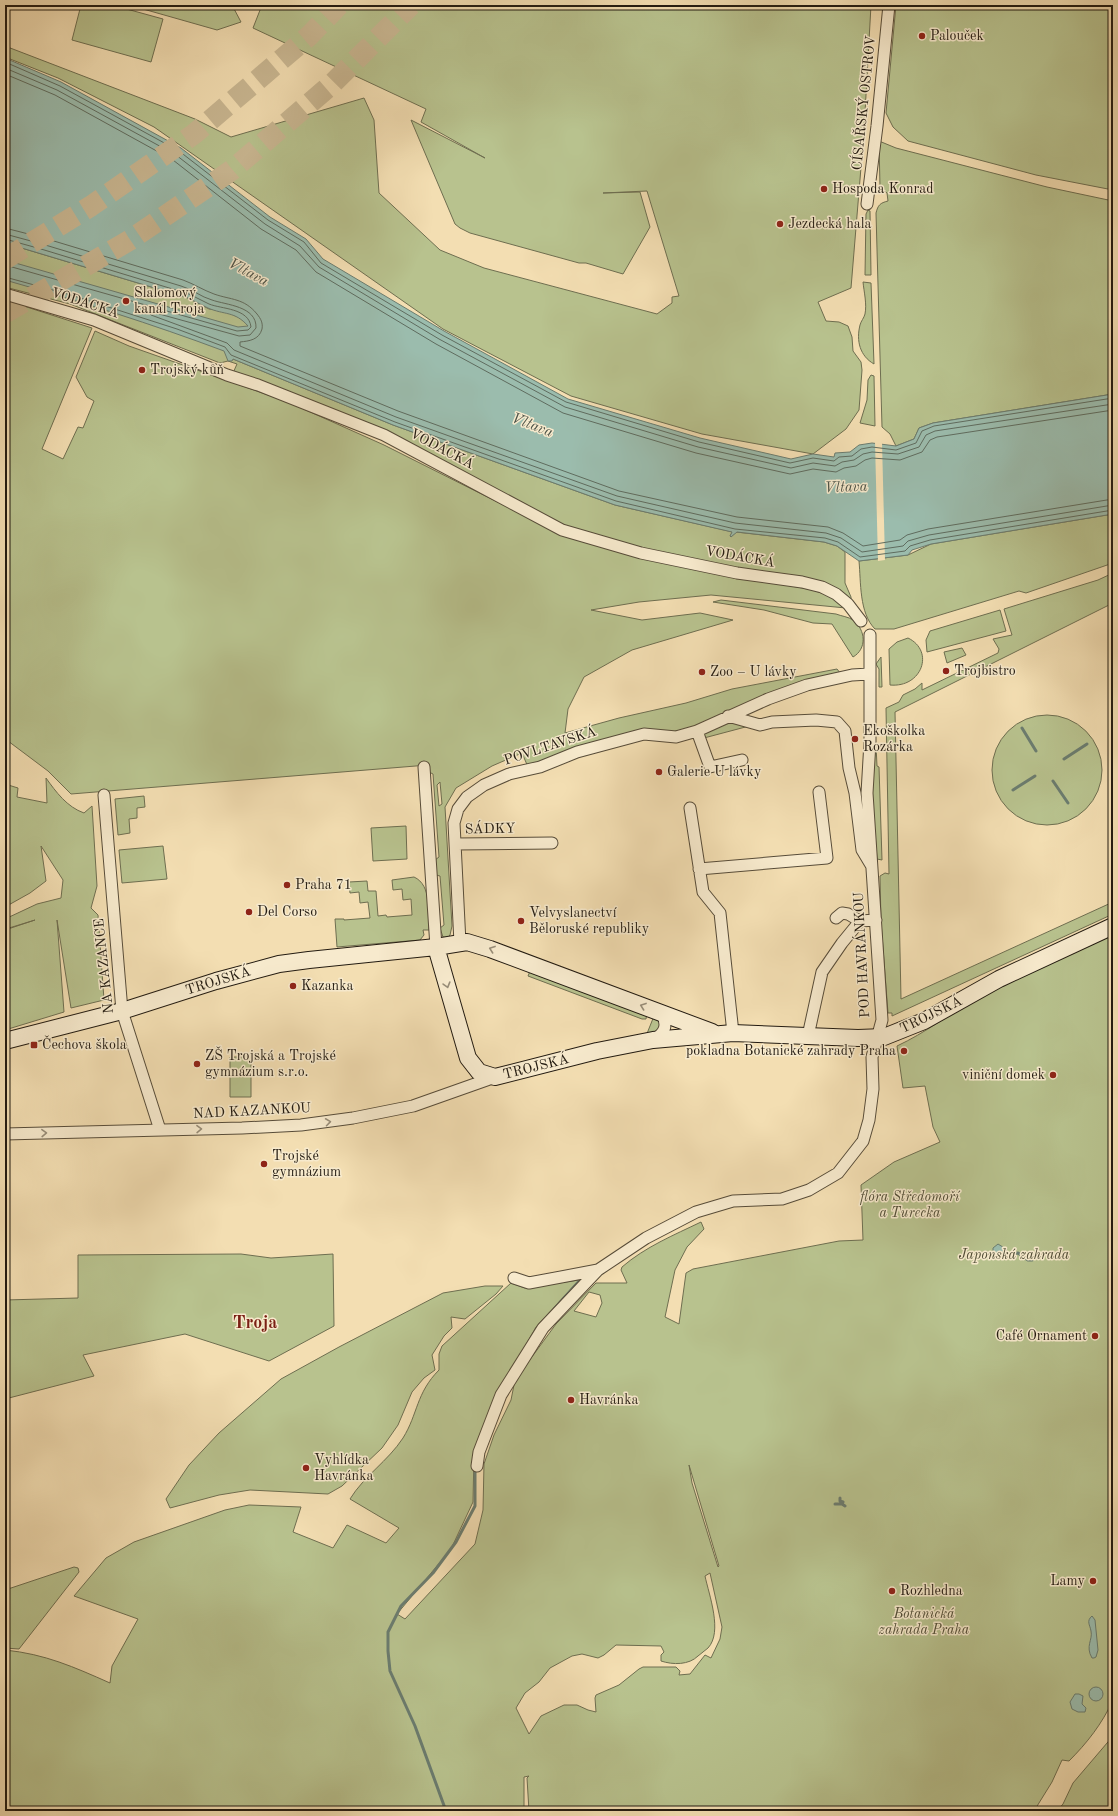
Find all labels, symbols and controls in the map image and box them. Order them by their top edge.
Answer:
place label: Palouček [930,29,984,43]
marker: Palouček [917,31,927,41]
street label: CÍSAŘSKÝ OSTROV [847,34,878,171]
place label: Hospoda Konrad [832,182,933,196]
marker: Hospoda Konrad [819,184,829,194]
place label: Jezdecká hala [788,217,871,231]
marker: Jezdecká hala [775,219,785,229]
water label: Vltava [225,256,271,290]
street label: VODÁCKÁ [49,283,122,321]
place label: Slalomový kanál Troja [134,286,205,316]
marker: Slalomový kanál Troja [121,296,131,306]
place label: Trojský kůň [150,363,225,377]
marker: Trojský kůň [137,365,147,375]
water label: Vltava [509,411,555,441]
street label: VODÁCKÁ [408,424,478,472]
water label: Vltava [824,480,868,496]
street label: VODÁCKÁ [704,541,777,570]
place label: Trojbistro [954,664,1016,678]
place label: Zoo – U lávky [710,665,797,679]
marker: Trojbistro [941,666,951,676]
marker: Zoo – U lávky [697,667,707,677]
street label: POVLTAVSKÁ [501,721,598,768]
place label: Ekoškolka Rozárka [863,724,925,754]
marker: Ekoškolka Rozárka [850,734,860,744]
place label: Galerie U lávky [667,765,762,779]
marker: Galerie U lávky [654,767,664,777]
street label: SÁDKY [464,819,515,836]
place label: Praha 71 [295,878,352,892]
marker: Praha 71 [282,880,292,890]
street label: POD HAVRÁNKOU [849,892,872,1019]
place label: Del Corso [257,905,317,919]
place label: Velvyslanectví Běloruské republiky [529,906,650,936]
marker: Del Corso [244,907,254,917]
marker: Velvyslanectví Běloruské republiky [516,916,526,926]
street label: NA KAZANCE [92,918,116,1014]
one-way arrow [488,945,495,954]
street label: TROJSKÁ [183,962,253,998]
place label: Kazanka [301,979,353,993]
marker: Kazanka [288,981,298,991]
one-way arrow [442,981,451,988]
street label: TROJSKÁ [896,991,965,1036]
one-way arrow [640,1002,647,1011]
place label: Čechova škola [42,1035,127,1052]
marker: Čechova škola [29,1040,39,1050]
place label: pokladna Botanické zahrady Praha [686,1044,896,1058]
place label: ZŠ Trojská a Trojské gymnázium s.r.o. [205,1046,336,1079]
marker: pokladna Botanické zahrady Praha [899,1046,909,1056]
street label: TROJSKÁ [501,1049,571,1082]
marker: ZŠ Trojská a Trojské gymnázium s.r.o. [192,1059,202,1069]
place label: viniční domek [962,1068,1045,1082]
marker: viniční domek [1048,1070,1058,1080]
street label: NAD KAZANKOU [193,1101,311,1121]
one-way arrow [325,1118,331,1127]
one-way arrow [196,1125,202,1133]
one-way arrow [41,1129,47,1137]
place label: Trojské gymnázium [272,1149,341,1179]
marker: Trojské gymnázium [259,1159,269,1169]
park label: flóra Středomoří a Turecka [860,1190,961,1220]
park label: Japonská zahrada [959,1248,1070,1263]
district label: Troja [233,1314,277,1332]
place label: Café Ornament [996,1329,1087,1343]
marker: Café Ornament [1090,1331,1100,1341]
place label: Havránka [579,1393,638,1407]
marker: Havránka [566,1395,576,1405]
place label: Vyhlídka Havránka [314,1453,373,1483]
marker: Vyhlídka Havránka [301,1463,311,1473]
place label: Lamy [1050,1574,1086,1588]
marker: Lamy [1088,1576,1098,1586]
place label: Rozhledna [900,1584,963,1598]
marker: Rozhledna [887,1586,897,1596]
park label: Botanická zahrada Praha [879,1607,970,1637]

